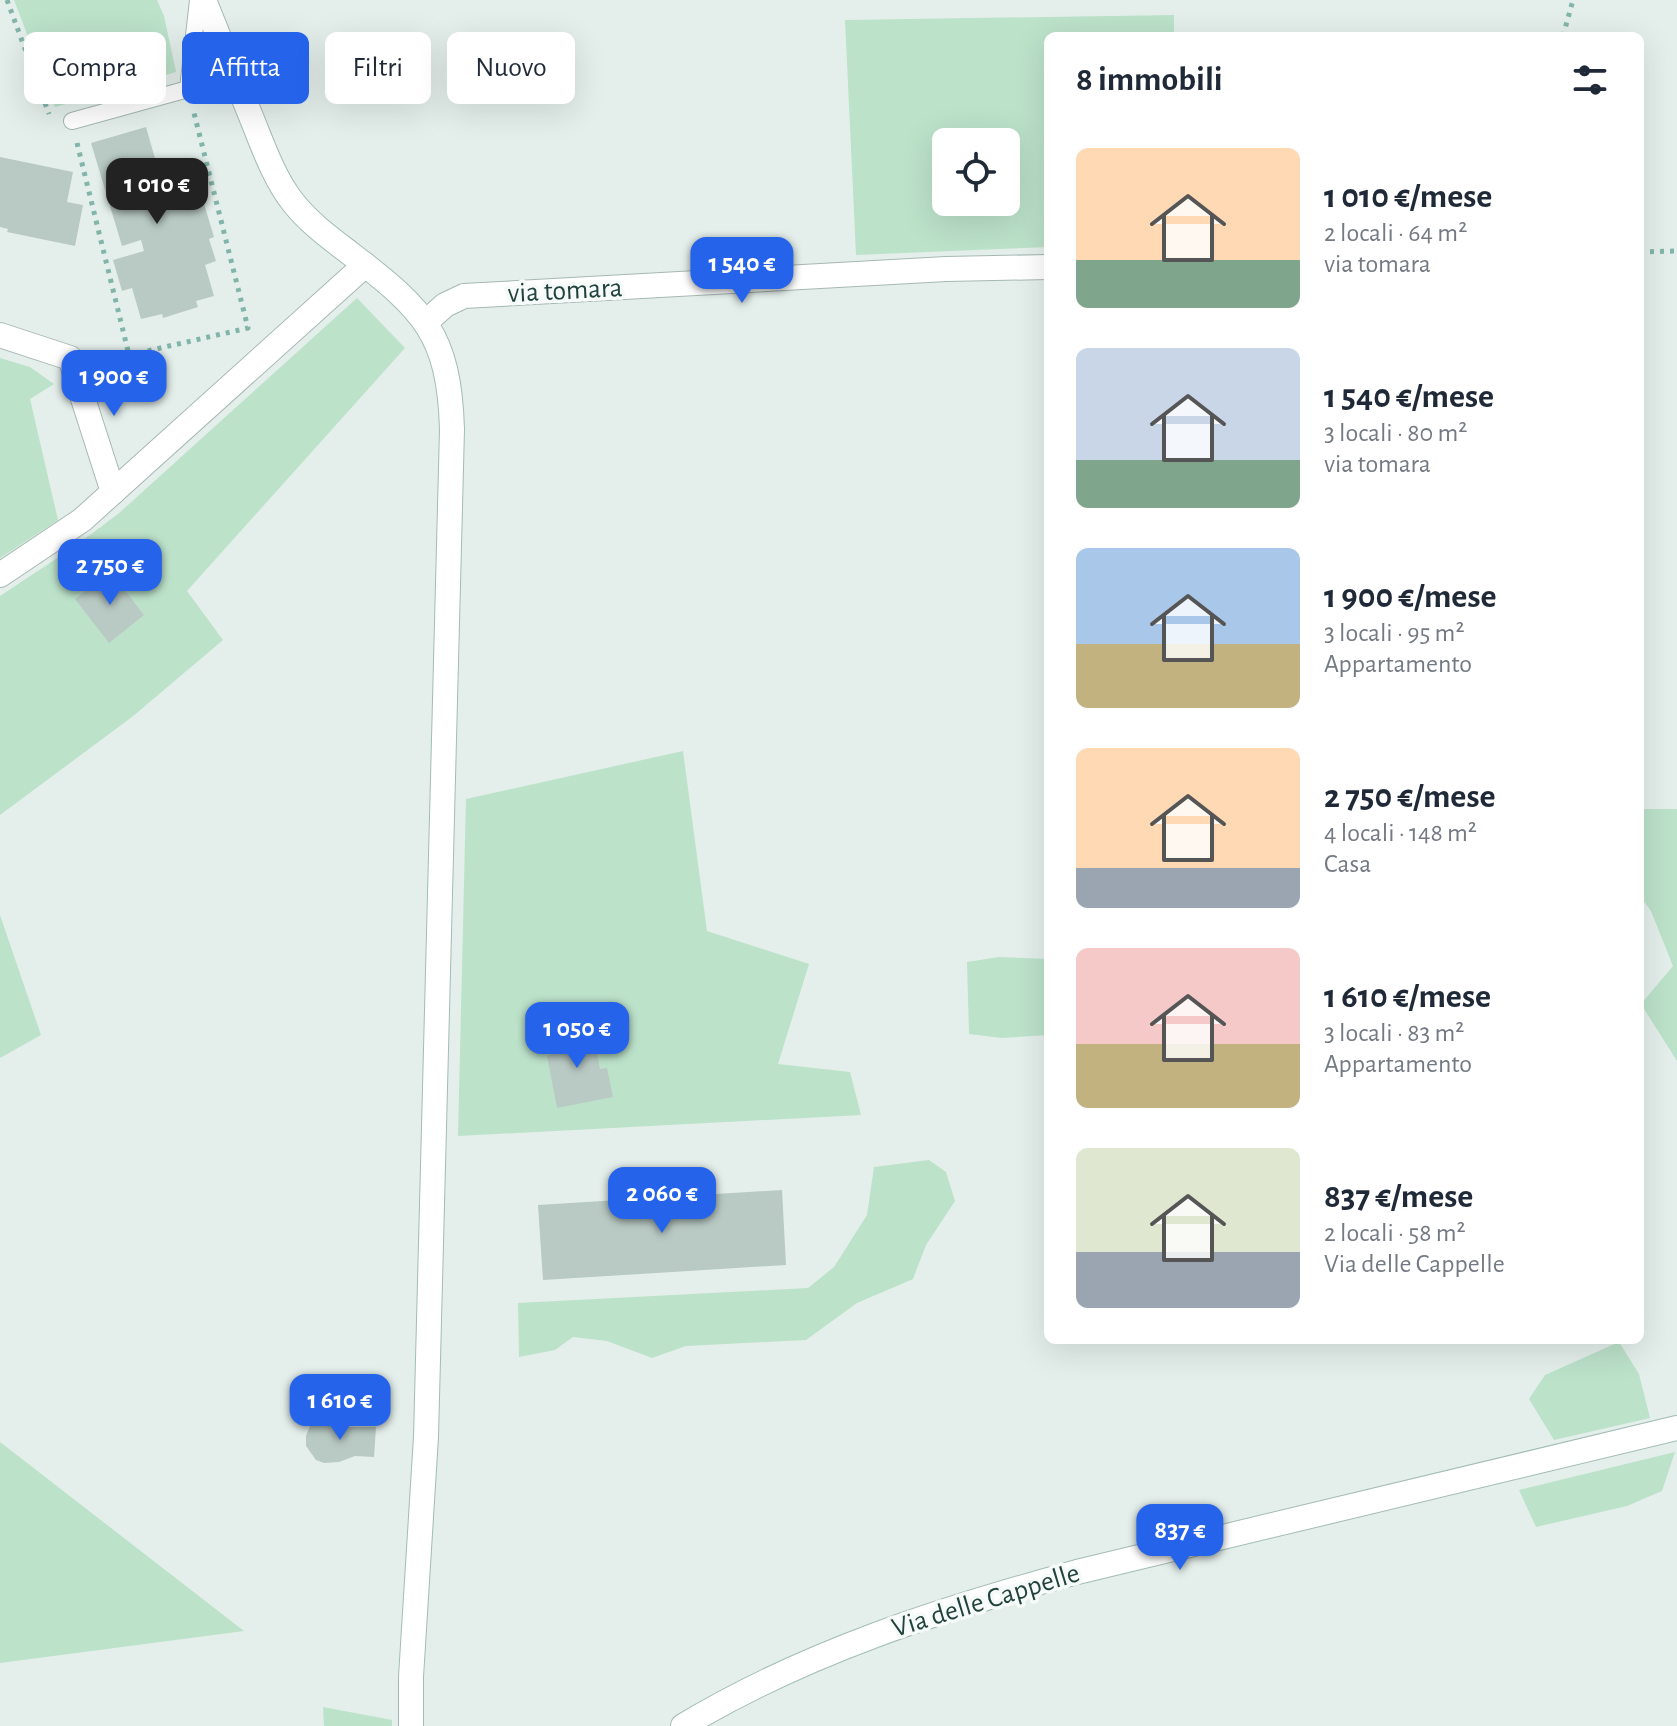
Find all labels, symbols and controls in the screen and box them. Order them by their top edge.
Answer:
chip: Compra [24,32,166,104]
chip: Affitta [182,32,309,104]
chip: Filtri [325,32,431,104]
chip: Nuovo [447,32,575,104]
icon: filters [1568,58,1612,102]
text: 8 immobili [1076,63,1223,97]
map controls [932,128,1020,216]
button: locate [932,128,1020,216]
pin: 1 010 € [83,158,231,226]
text: 1 010 € [124,171,190,197]
icon: home [1140,180,1236,276]
text: 1 010 €/mese [1324,180,1492,214]
text: 2 locali · 64 m² [1324,220,1467,246]
pin: 1 540 € [668,237,816,305]
text: 1 540 € [708,250,776,276]
text: via tomara [1324,251,1431,277]
street label: via tomara [507,274,623,308]
pin: 1 900 € [40,350,188,418]
text: 1 900 € [79,363,149,389]
icon: home [1140,380,1236,476]
text: 1 540 €/mese [1324,380,1494,414]
text: 3 locali · 80 m² [1324,420,1467,446]
text: via tomara [1324,451,1431,477]
pin: 2 750 € [36,539,184,607]
text: 2 750 € [76,552,144,578]
icon: home [1140,580,1236,676]
text: 1 900 €/mese [1324,580,1496,614]
text: 3 locali · 95 m² [1324,620,1464,646]
text: Appartamento [1324,651,1472,677]
icon: home [1140,780,1236,876]
text: 2 750 €/mese [1324,780,1496,814]
text: 4 locali · 148 m² [1324,820,1477,846]
text: Casa [1324,851,1371,877]
icon: home [1140,980,1236,1076]
text: 1 610 €/mese [1324,980,1491,1014]
pin: 1 050 € [503,1002,651,1070]
text: 1 050 € [543,1015,611,1041]
text: 3 locali · 83 m² [1324,1020,1464,1046]
text: Appartamento [1324,1051,1472,1077]
pin: 2 060 € [588,1167,736,1235]
text: 2 060 € [626,1180,698,1206]
icon: home [1140,1180,1236,1276]
text: 837 €/mese [1324,1180,1473,1214]
text: 2 locali · 58 m² [1324,1220,1466,1246]
text: Via delle Cappelle [1324,1251,1505,1277]
pin: 1 610 € [266,1374,414,1442]
text: 1 610 € [308,1387,372,1413]
pin: 837 € [1124,1504,1236,1572]
text: 837 € [1154,1517,1206,1543]
street label: Via delle Cappelle [889,1559,1083,1643]

